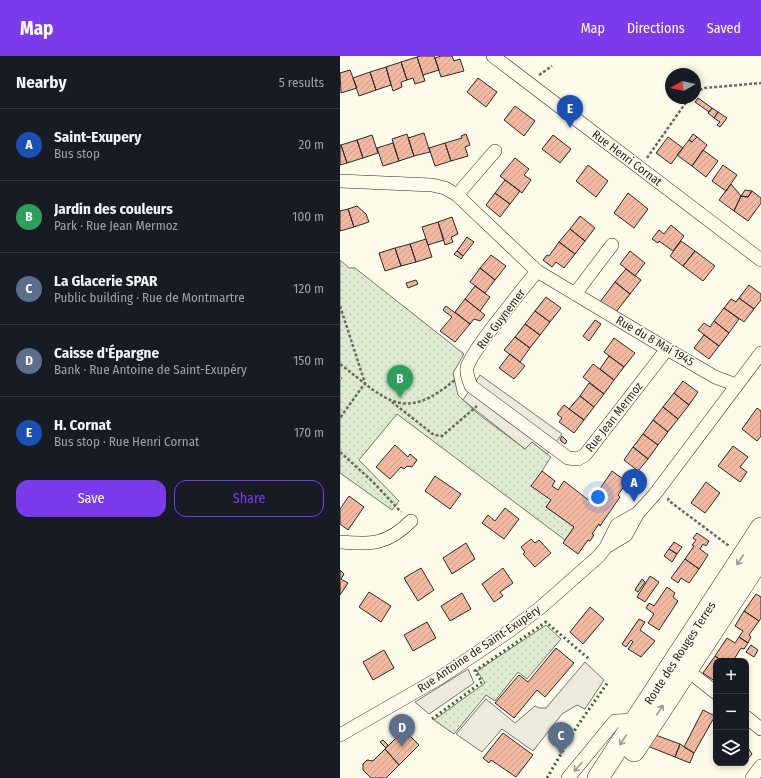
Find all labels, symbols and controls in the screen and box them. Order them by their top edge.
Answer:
text: Map [20,17,53,40]
text: Map [581,20,605,37]
text: Directions [627,20,685,37]
text: Saved [707,20,741,37]
north arrow [665,68,701,104]
text: Nearby [16,72,67,93]
text: 5 results [279,75,324,90]
pin: E [557,95,583,128]
street label: Rue Henri Cornat [589,127,665,189]
text: Saint-Exupery [54,128,141,146]
text: A [25,137,33,152]
text: 20 m [298,137,324,152]
text: Bus stop [54,146,100,161]
text: Jardin des couleurs [54,200,173,218]
text: B [25,209,33,224]
text: 100 m [292,209,324,224]
text: Park · Rue Jean Mermoz [54,218,178,233]
text: La Glacerie SPAR [54,272,157,290]
text: C [26,281,32,296]
text: 120 m [293,281,324,296]
street label: Rue Guynemer [474,286,529,352]
text: Public building · Rue de Montmartre [54,290,245,305]
street label: Rue du 8 Mai 1945 [613,313,697,369]
text: Caisse d'Épargne [54,344,159,362]
text: D [25,353,33,368]
text: 150 m [293,353,324,368]
text: Bank · Rue Antoine de Saint-Exupéry [54,362,247,377]
pin: B [387,365,413,398]
street label: Rue Jean Mermoz [582,379,646,455]
text: H. Cornat [54,416,111,434]
text: E [26,425,32,440]
text: 170 m [294,425,324,440]
text: Bus stop · Rue Henri Cornat [54,434,199,449]
pin: A [621,469,647,502]
button: Save [16,480,166,517]
button: Share [174,480,324,517]
your location [588,487,608,507]
one-way arrow [736,554,744,565]
street label: Route des Rouges Terres [641,599,719,707]
street label: Rue Antoine de Saint-Exupéry [415,602,544,695]
map controls [713,658,749,766]
button: + [713,658,749,694]
button: − [713,694,749,730]
one-way arrow [656,705,664,716]
pin: D [389,714,415,747]
pin: C [548,722,574,755]
button: layers [713,730,749,766]
one-way arrow [619,734,627,745]
one-way arrow [574,761,583,772]

